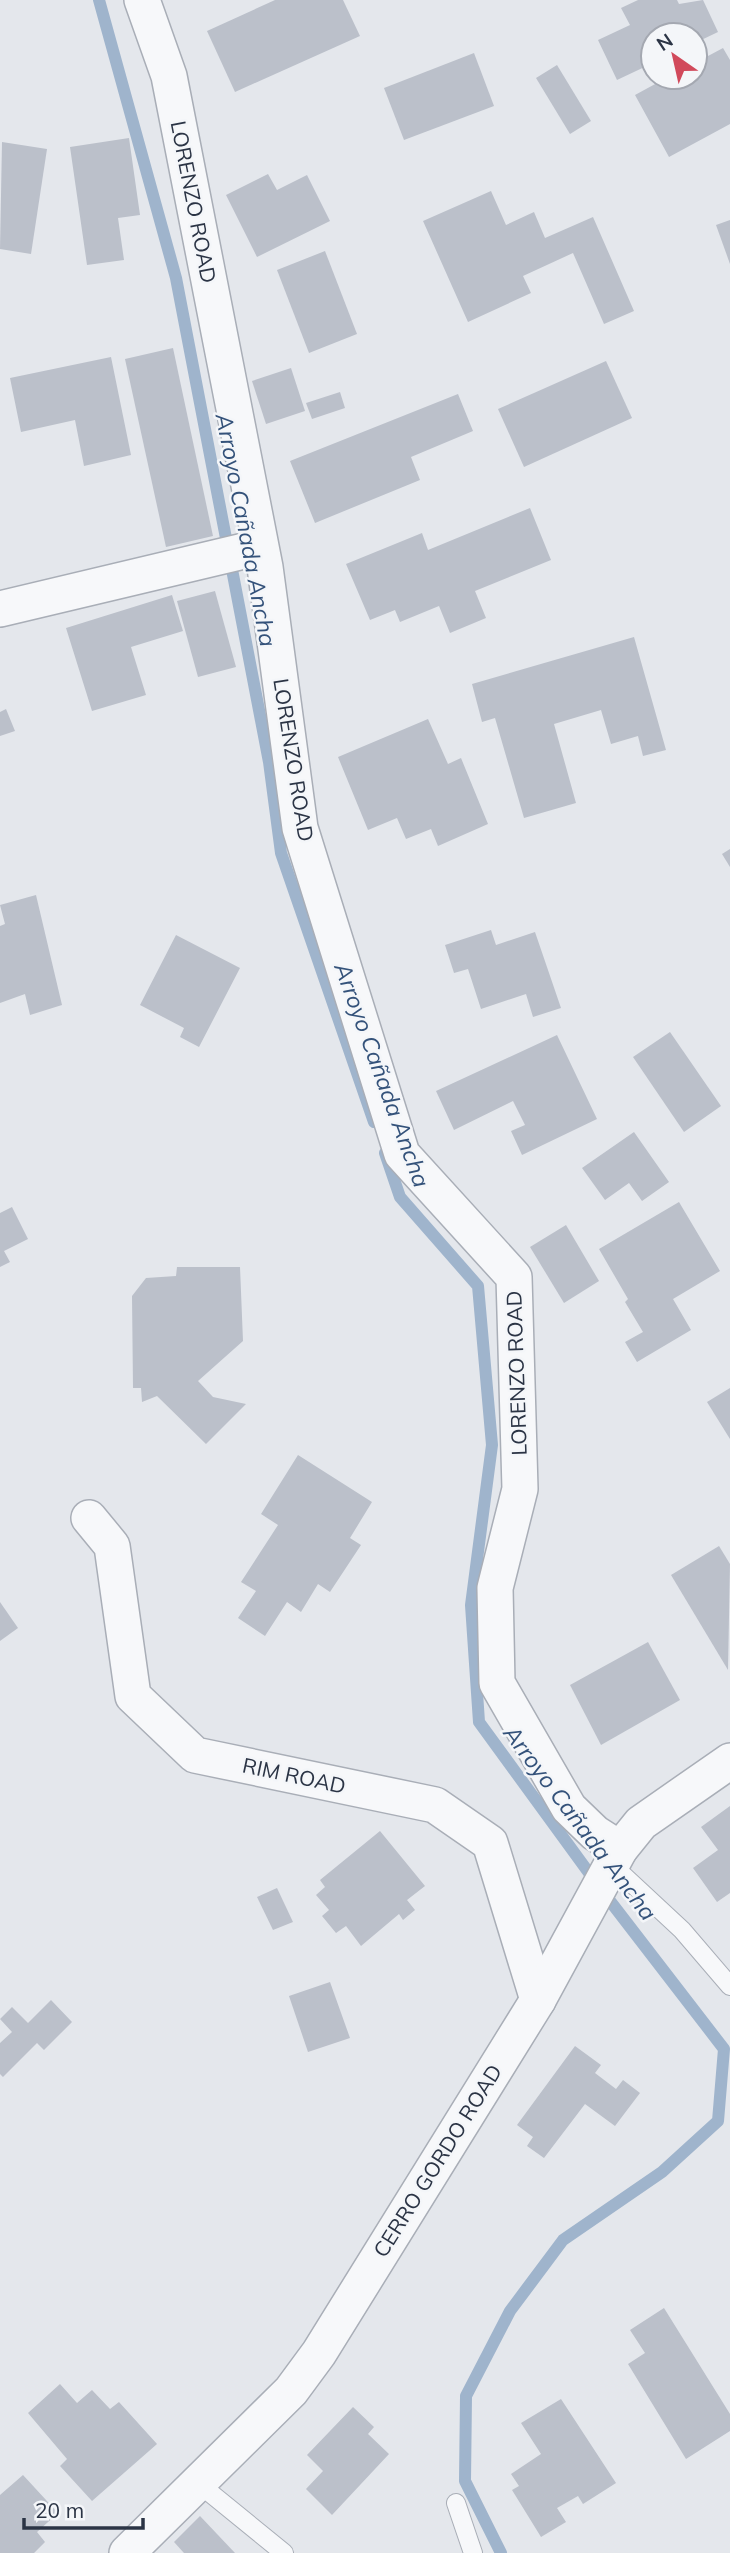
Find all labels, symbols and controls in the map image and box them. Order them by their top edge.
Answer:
north arrow [639,21,709,91]
text: N [652,28,677,56]
street label: LORENZO ROAD [165,118,222,285]
water label: Arroyo Cañada Ancha [209,410,283,649]
street label: LORENZO ROAD [268,676,320,843]
water label: Arroyo Cañada Ancha [328,958,437,1191]
street label: LORENZO ROAD [500,1290,532,1456]
water label: Arroyo Cañada Ancha [497,1719,663,1926]
street label: RIM ROAD [240,1751,348,1799]
street label: CERRO GORDO ROAD [367,2059,507,2262]
scale bar [24,2486,144,2530]
text: 20 m [35,2497,84,2523]

